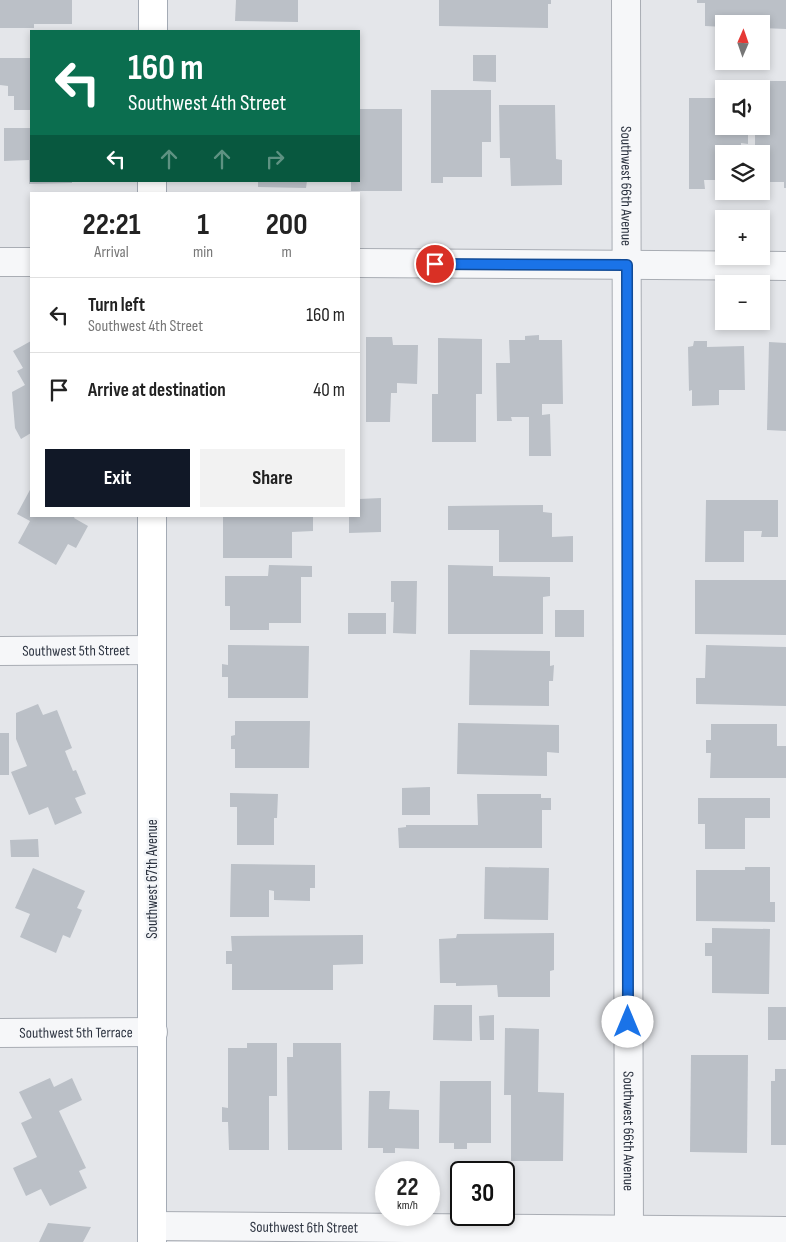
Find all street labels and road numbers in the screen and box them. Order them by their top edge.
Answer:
street label: Southwest 66th Avenue [617,126,636,246]
street label: Southwest 5th Street [22,641,130,660]
street label: Southwest 67th Avenue [143,819,162,939]
street label: Southwest 5th Terrace [19,1023,133,1042]
street label: Southwest 66th Avenue [619,1071,638,1191]
street label: Southwest 6th Street [250,1217,359,1237]

